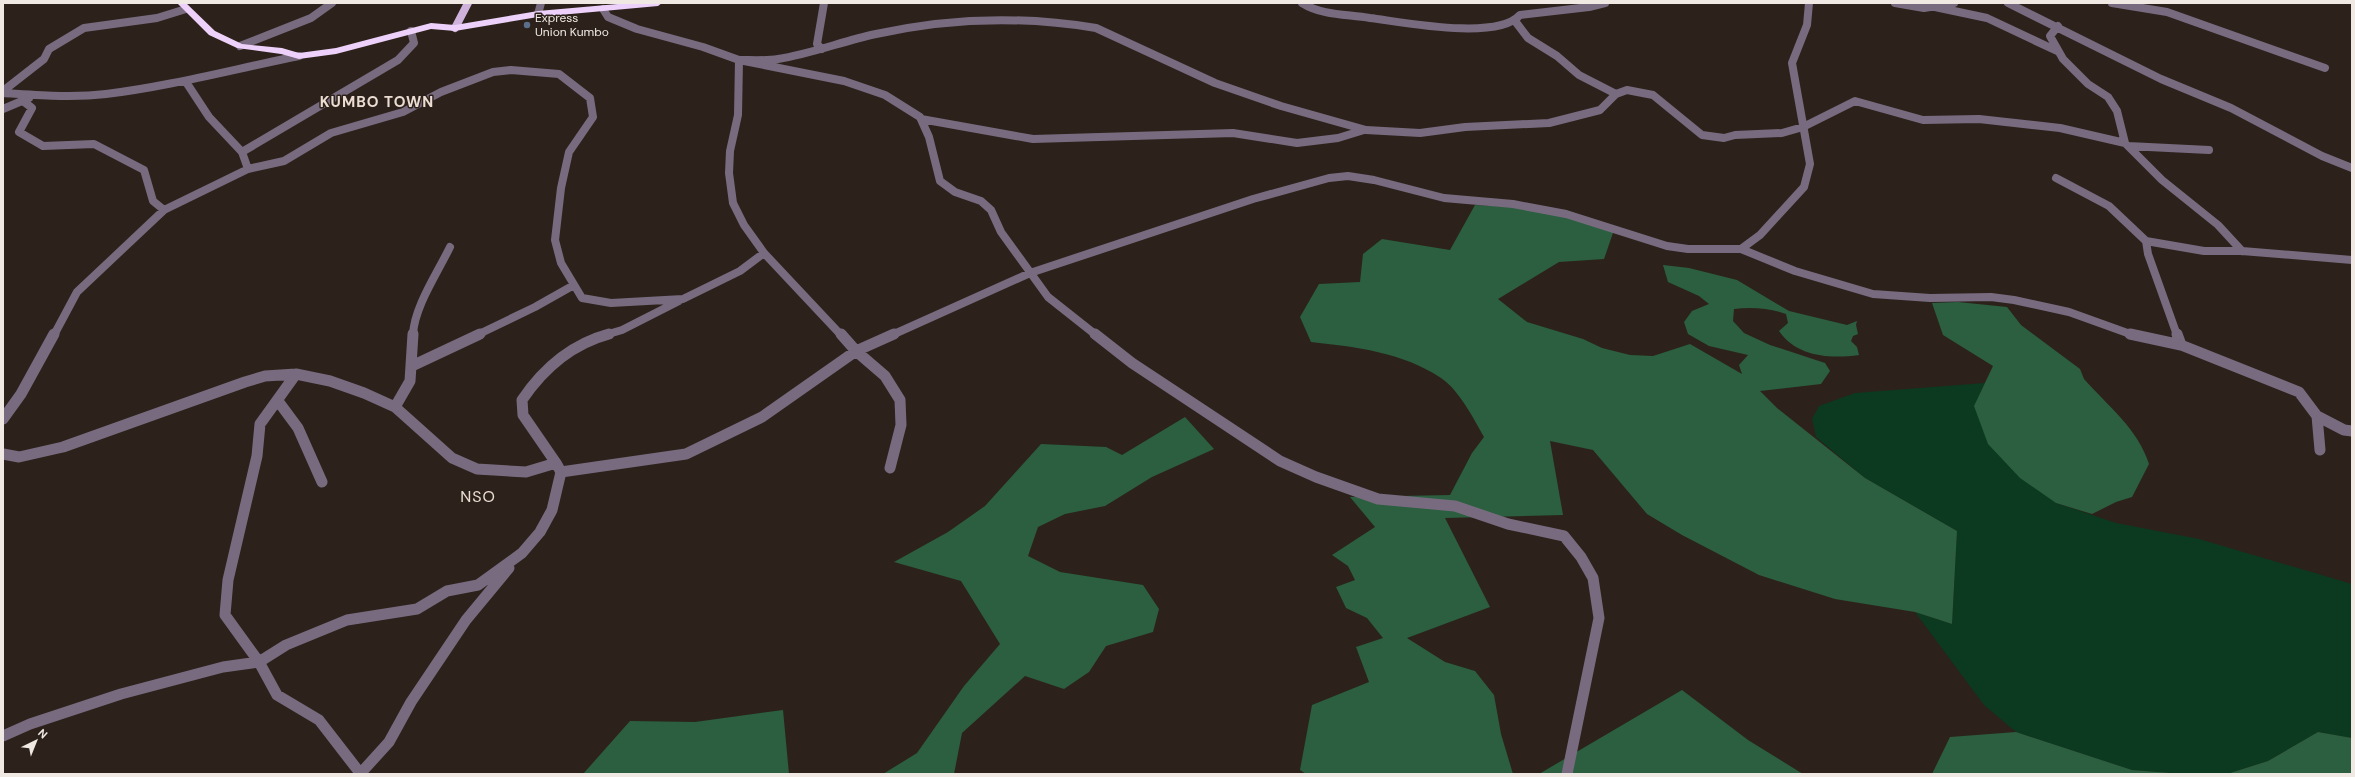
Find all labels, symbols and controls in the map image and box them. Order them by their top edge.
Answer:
place label: Express Union Kumbo [535,10,609,40]
marker: Express Union Kumbo [522,20,532,30]
district label: KUMBO TOWN [320,92,434,112]
district label: NSO [460,486,496,507]
north arrow [16,721,56,761]
text: N [35,726,51,742]

